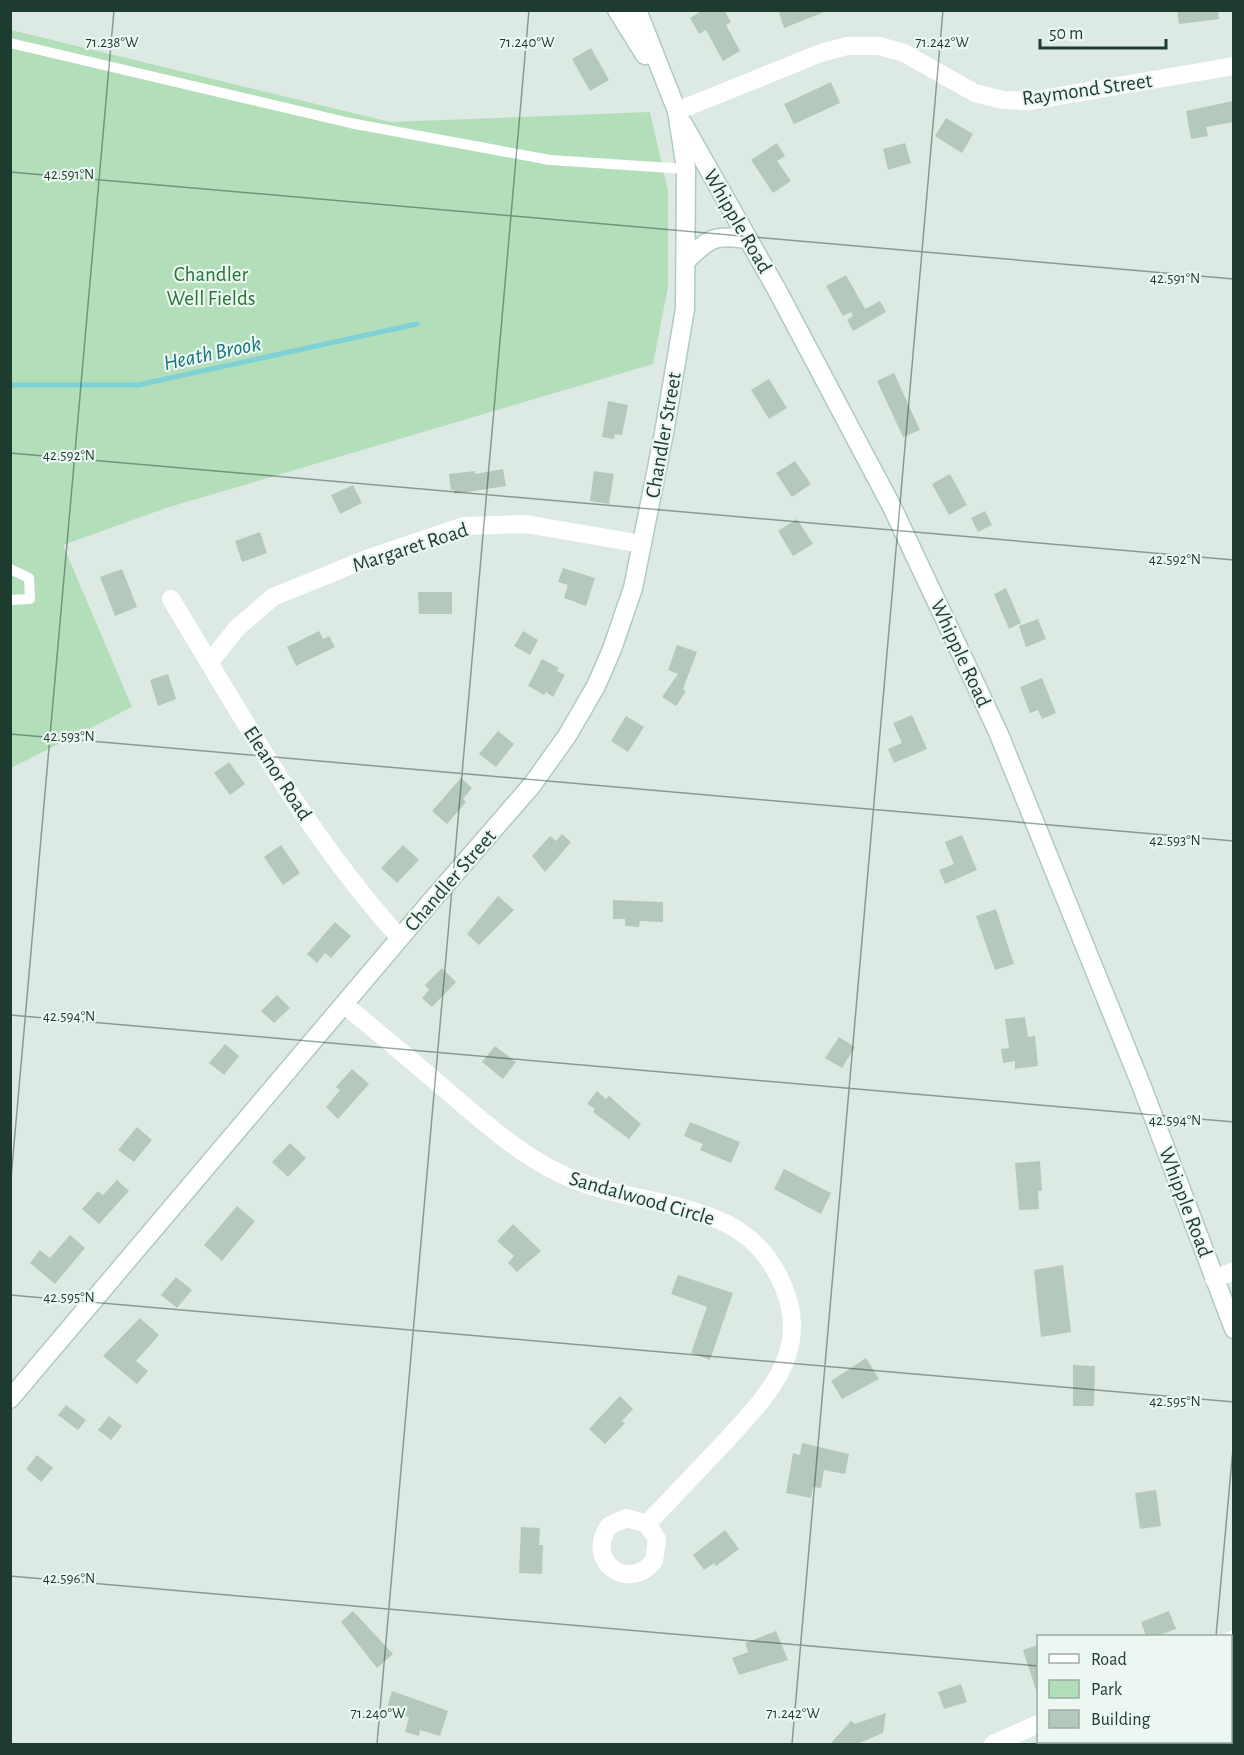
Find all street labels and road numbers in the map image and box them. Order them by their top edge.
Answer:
street label: Raymond Street [1021,70,1154,109]
street label: Whipple Road [699,166,776,277]
street label: Chandler Street [642,370,685,500]
street label: Margaret Road [350,519,471,576]
street label: Whipple Road [927,596,995,710]
street label: Eleanor Road [240,723,316,824]
street label: Chandler Street [401,825,500,935]
street label: Whipple Road [1155,1144,1216,1260]
street label: Sandalwood Circle [567,1168,717,1229]

